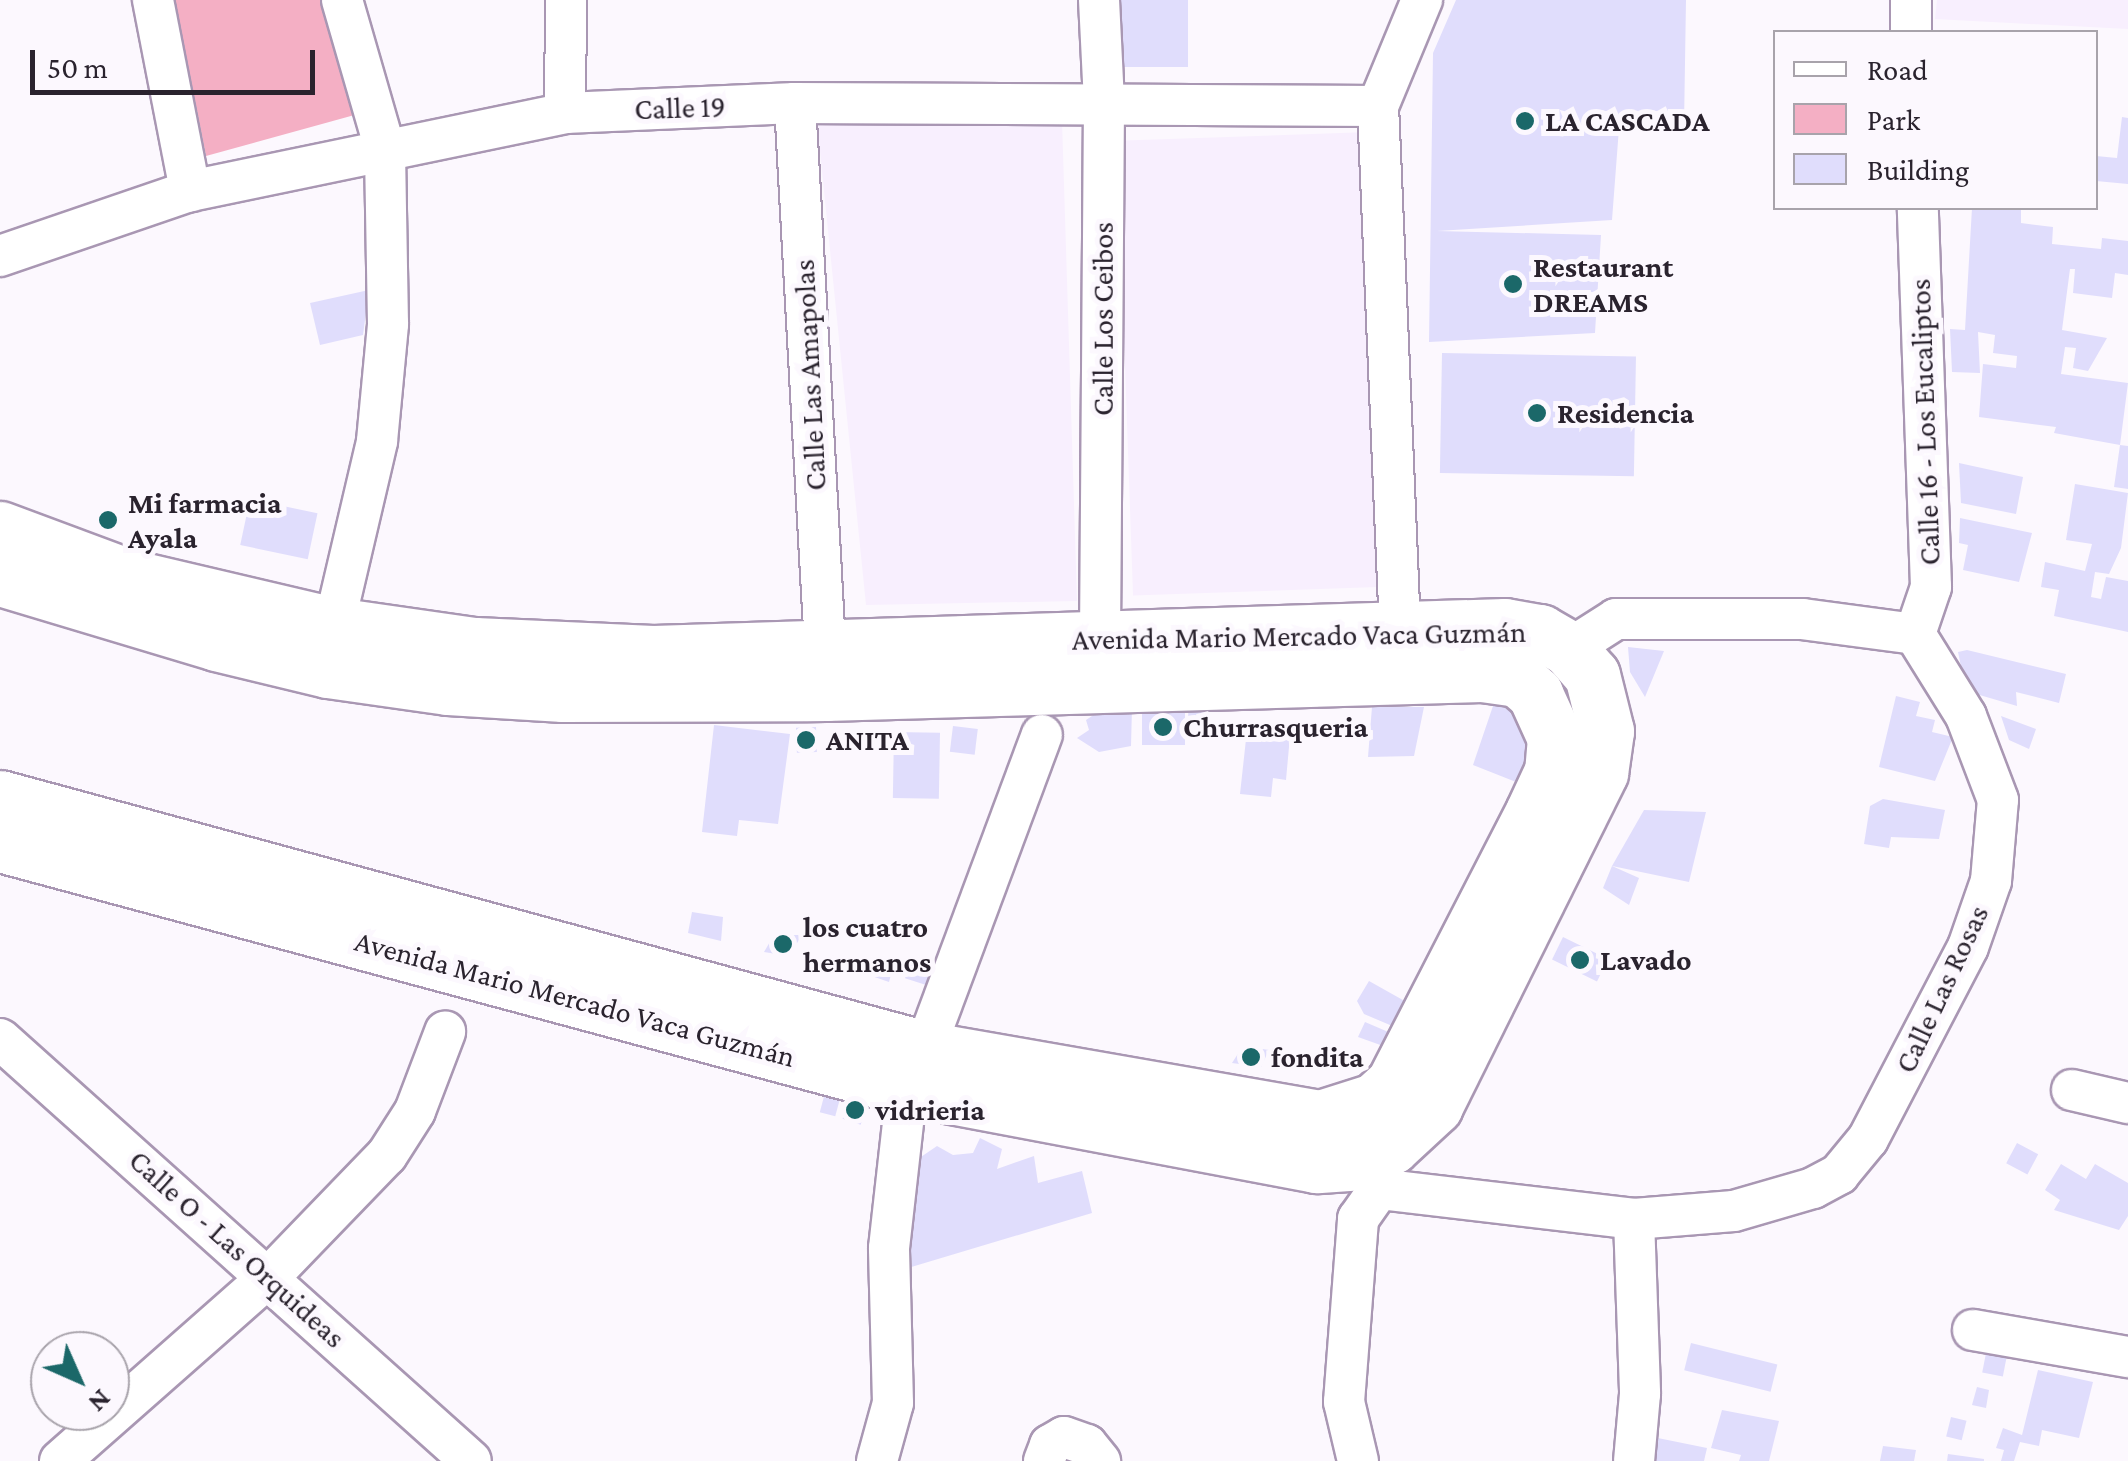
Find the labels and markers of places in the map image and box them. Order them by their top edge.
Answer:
place label: LA CASCADA [1545,103,1710,139]
marker: LA CASCADA [1514,110,1536,132]
place label: Restaurant DREAMS [1533,249,1673,320]
marker: Restaurant DREAMS [1502,273,1524,295]
place label: Residencia [1557,395,1694,431]
marker: Residencia [1526,402,1548,424]
place label: Mi farmacia Ayala [128,485,282,556]
marker: Mi farmacia Ayala [97,509,119,531]
place label: Churrasqueria [1183,709,1368,745]
marker: Churrasqueria [1152,716,1174,738]
place label: ANITA [826,722,909,758]
marker: ANITA [795,729,817,751]
place label: los cuatro hermanos [803,909,931,980]
marker: los cuatro hermanos [772,933,794,955]
place label: Lavado [1600,942,1692,978]
marker: Lavado [1569,949,1591,971]
place label: fondita [1271,1039,1364,1075]
marker: fondita [1240,1046,1262,1068]
place label: vidrieria [875,1092,985,1128]
marker: vidrieria [844,1099,866,1121]

